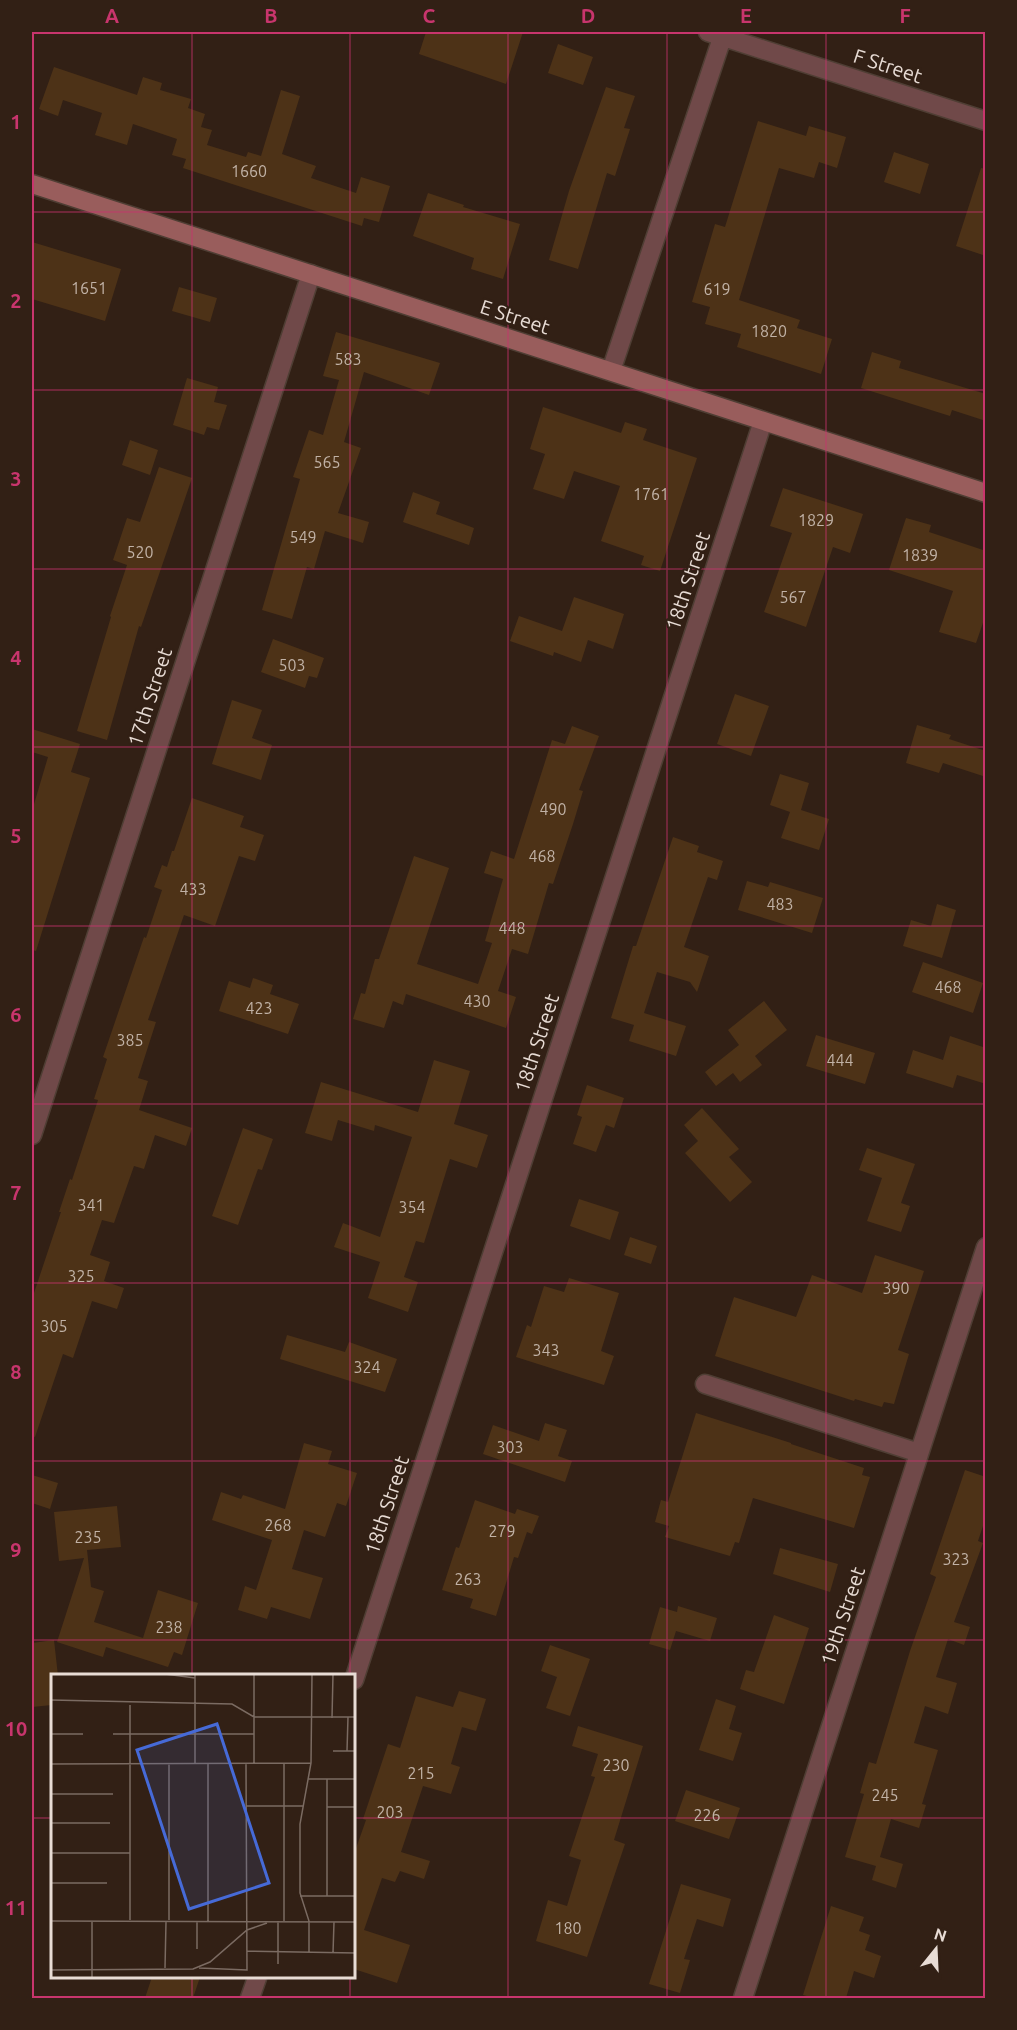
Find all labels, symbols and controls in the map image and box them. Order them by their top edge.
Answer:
text: A [105,4,119,27]
text: B [264,4,278,27]
text: C [423,4,436,27]
text: D [581,4,595,27]
text: E [740,4,752,27]
text: F [899,4,911,27]
street label: F Street [851,44,926,87]
text: 1 [10,110,22,133]
house number: 1660 [231,162,267,180]
house number: 1651 [71,279,107,297]
house number: 619 [703,280,731,298]
text: 2 [10,289,22,312]
street label: E Street [478,295,553,339]
house number: 1820 [751,322,787,340]
house number: 583 [334,350,362,368]
house number: 565 [313,453,341,471]
text: 3 [10,467,22,490]
house number: 1761 [633,485,669,503]
house number: 1829 [798,511,834,529]
house number: 549 [289,528,317,546]
street label: 18th Street [661,529,714,633]
house number: 520 [126,543,154,561]
house number: 1839 [902,546,938,564]
house number: 567 [779,588,807,606]
street label: 17th Street [123,645,176,749]
text: 4 [10,646,22,669]
house number: 503 [278,656,306,674]
house number: 490 [539,800,567,818]
text: 5 [10,824,22,847]
house number: 468 [528,847,556,865]
house number: 433 [179,880,207,898]
house number: 483 [766,895,794,913]
house number: 448 [498,919,526,937]
house number: 468 [934,978,962,996]
street label: 18th Street [510,991,563,1095]
house number: 430 [463,992,491,1010]
house number: 423 [245,999,273,1017]
text: 6 [10,1003,22,1026]
house number: 385 [116,1031,144,1049]
house number: 444 [826,1051,854,1069]
text: 7 [10,1181,22,1204]
house number: 341 [77,1196,105,1214]
house number: 354 [398,1198,426,1216]
house number: 325 [67,1267,95,1285]
house number: 390 [882,1279,910,1297]
house number: 305 [40,1317,68,1335]
house number: 343 [532,1341,560,1359]
house number: 324 [353,1358,381,1376]
text: 8 [10,1360,22,1383]
house number: 303 [496,1438,524,1456]
street label: 18th Street [360,1453,413,1557]
house number: 268 [264,1516,292,1534]
house number: 279 [488,1522,516,1540]
house number: 235 [74,1528,102,1546]
text: 9 [10,1538,22,1561]
house number: 323 [942,1550,970,1568]
street label: 19th Street [816,1564,869,1668]
house number: 263 [454,1570,482,1588]
house number: 238 [155,1618,183,1636]
inset map [51,1674,356,1979]
text: 10 [5,1717,27,1740]
house number: 230 [602,1756,630,1774]
house number: 215 [407,1764,435,1782]
house number: 245 [871,1786,899,1804]
house number: 203 [376,1803,404,1821]
house number: 226 [693,1806,721,1824]
text: 11 [5,1896,27,1919]
house number: 180 [554,1919,582,1937]
north arrow [906,1919,966,1979]
text: N [932,1924,949,1945]

